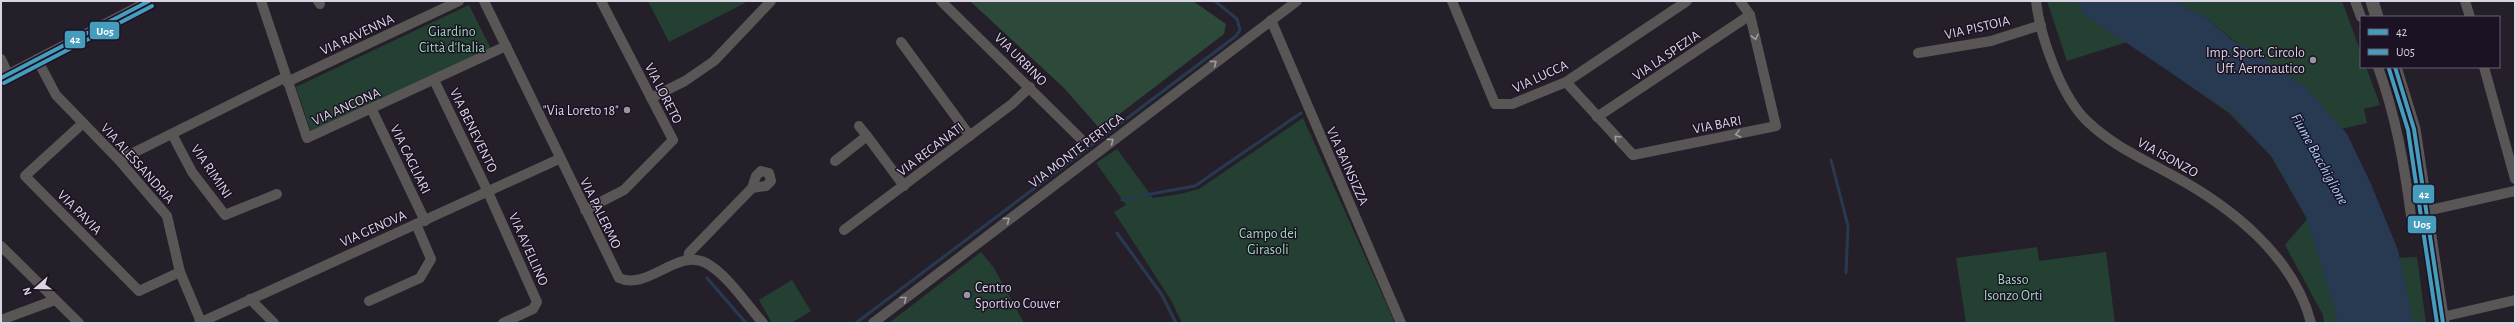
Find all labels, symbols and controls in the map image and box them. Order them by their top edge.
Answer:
street label: VIA RAVENNA [318,12,396,58]
street label: VIA PISTOIA [1943,14,2011,42]
legend [2360,16,2500,68]
line badge: U05 [89,21,120,40]
park label: Giardino Città d'Italia [419,25,485,55]
text: U05 [96,26,114,37]
text: 42 [2396,26,2408,38]
street label: VIA LA SPEZIA [1630,28,1703,83]
line badge: 42 [64,30,86,49]
street label: VIA URBINO [991,31,1049,89]
one-way arrow [1750,33,1758,40]
text: 42 [70,34,80,45]
place label: Imp. Sport. Circolo Uff. Aeronautico [2206,46,2305,76]
text: U05 [2396,46,2415,58]
marker: Imp. Sport. Circolo Uff. Aeronautico [2308,55,2318,65]
street label: VIA LUCCA [1511,58,1570,96]
one-way arrow [1210,60,1217,67]
street label: VIA LORETO [642,61,684,126]
street label: VIA ANCONA [310,86,383,128]
street label: VIA BENEVENTO [447,86,500,175]
place label: "Via Loreto 18" [543,104,619,118]
marker: "Via Loreto 18" [622,105,632,115]
street label: VIA MONTE PERTICA [1027,111,1126,191]
water label: Fiume Bacchiglione [2288,111,2351,208]
street label: VIA BARI [1692,113,1743,137]
street label: VIA RECANATI [895,120,966,179]
street label: VIA ALESSANDRIA [98,121,177,206]
street label: VIA CAGLIARI [387,123,433,196]
street label: VIA BAINSIZZA [1324,125,1371,208]
one-way arrow [1735,129,1742,137]
street label: VIA ISONZO [2135,135,2200,180]
one-way arrow [1615,136,1622,143]
one-way arrow [1106,139,1113,146]
street label: VIA RIMINI [188,142,234,201]
street label: VIA PALERMO [577,176,623,251]
line badge: 42 [2412,184,2435,204]
street label: VIA PAVIA [54,188,104,238]
text: 42 [2419,189,2429,200]
street label: VIA GENOVA [338,208,409,250]
street label: VIA AVELLINO [506,211,550,288]
line badge: U05 [2407,215,2437,234]
one-way arrow [1003,217,1010,224]
text: U05 [2413,219,2431,230]
park label: Campo dei Girasoli [1239,227,1297,257]
north arrow [16,268,56,308]
park label: Basso Isonzo Orti [1984,273,2042,303]
place label: Centro Sportivo Couver [975,281,1061,311]
text: N [21,286,34,297]
marker: Centro Sportivo Couver [962,290,972,300]
one-way arrow [900,297,907,304]

